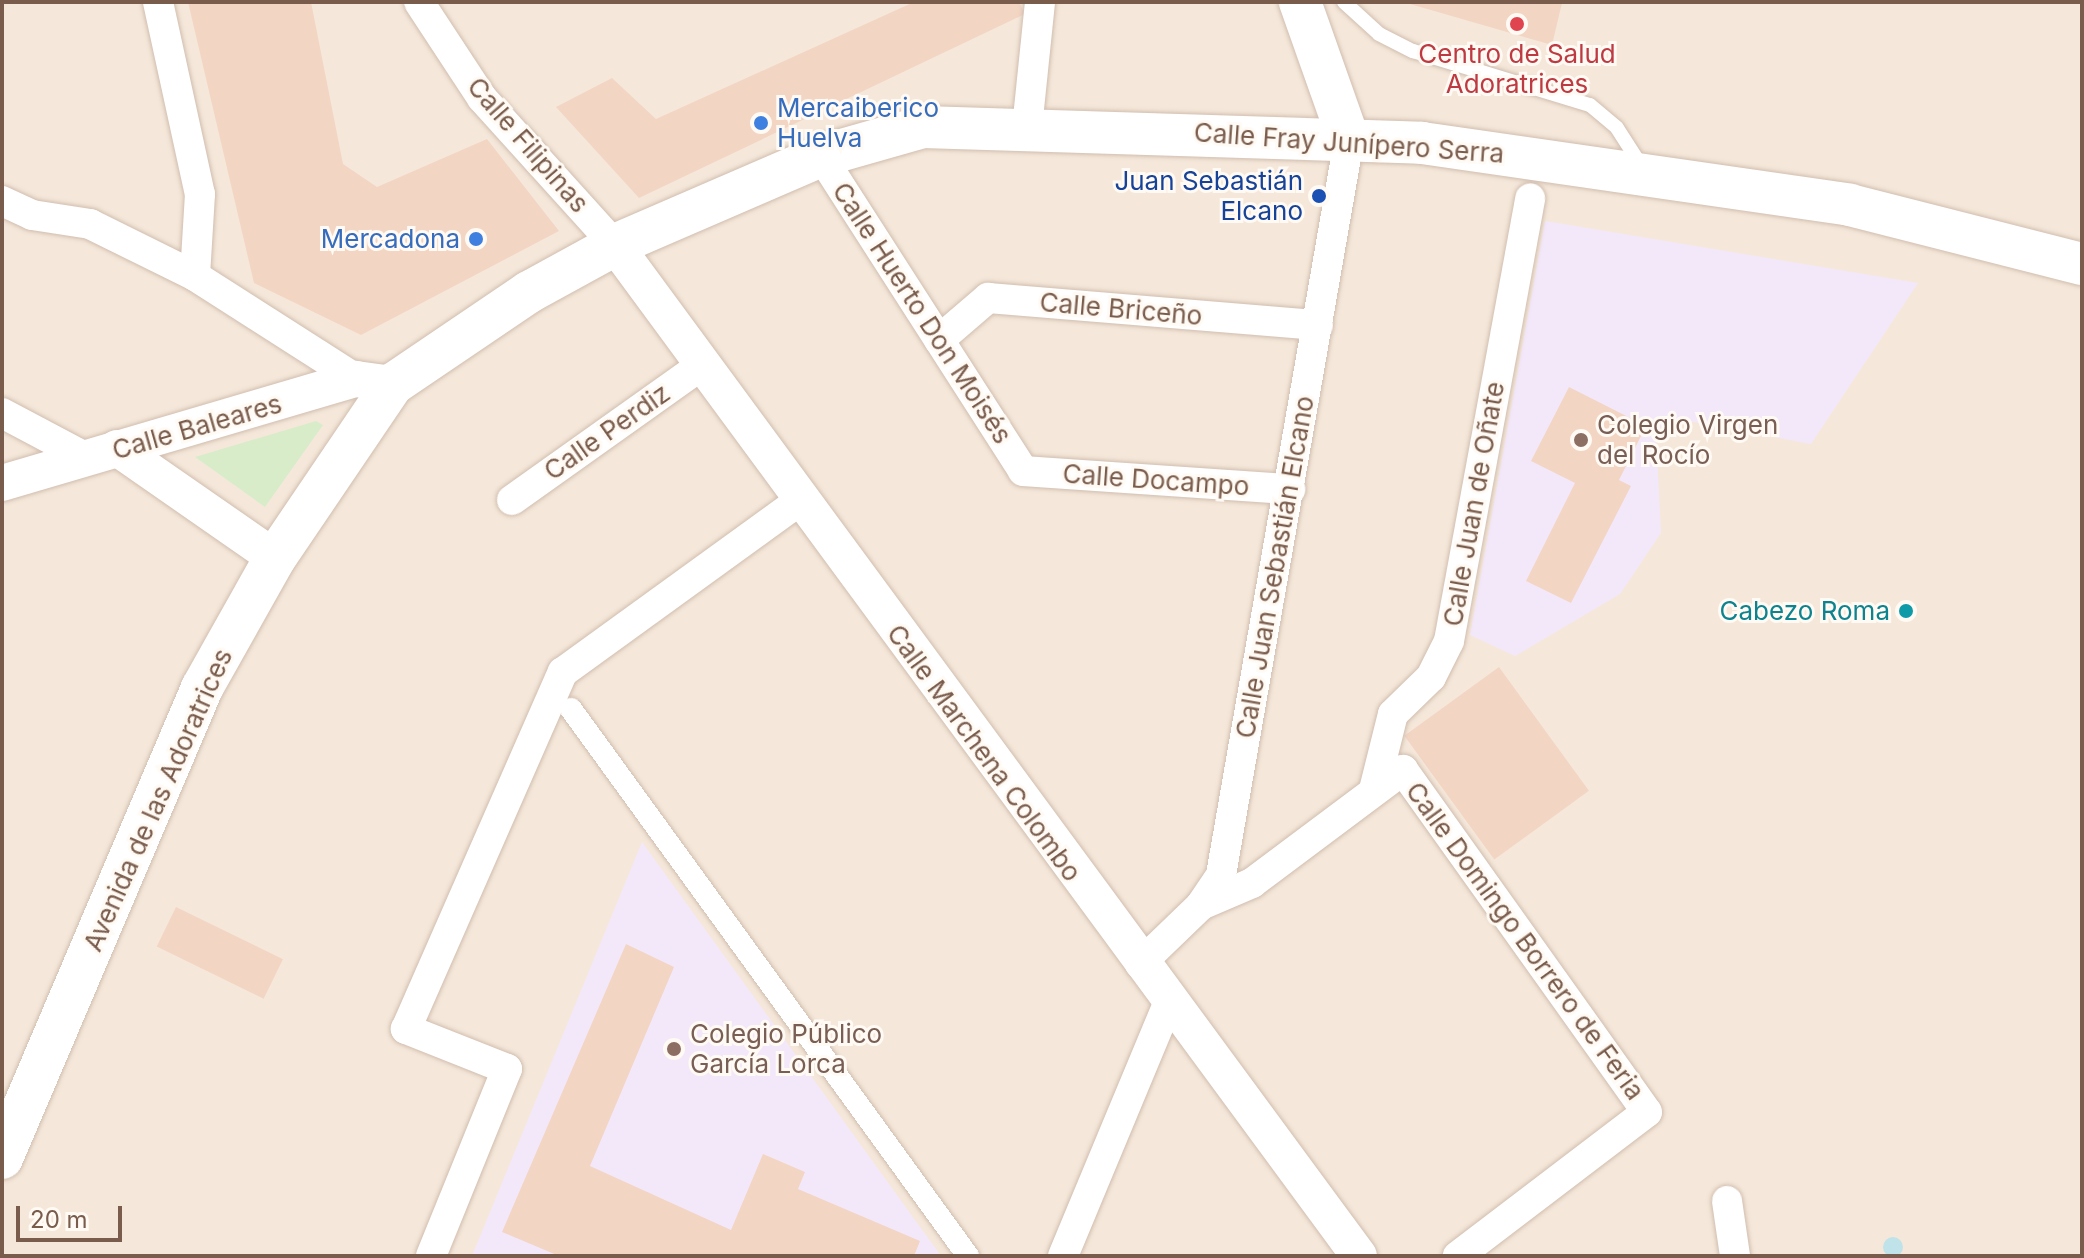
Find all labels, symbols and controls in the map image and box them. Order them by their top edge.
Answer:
marker: Centro de Salud Adoratrices [1506,13,1528,35]
place label: Centro de Salud Adoratrices [1418,38,1616,100]
street label: Calle Filipinas [461,71,595,219]
place label: Mercaiberico Huelva [777,92,939,154]
marker: Mercaiberico Huelva [752,114,770,132]
street label: Calle Fray Junípero Serra [1193,117,1505,169]
place label: Juan Sebastián Elcano [1114,165,1303,226]
street label: Calle Huerto Don Moisés [826,177,1018,449]
marker: Juan Sebastián Elcano [1310,187,1328,205]
place label: Mercadona [321,223,460,255]
marker: Mercadona [467,230,485,248]
street label: Calle Briceño [1038,286,1204,332]
street label: Calle Perdiz [538,377,676,487]
street label: Calle Juan de Oñate [1437,379,1511,629]
street label: Calle Baleares [109,388,285,466]
street label: Calle Juan Sebastián Elcano [1229,393,1321,741]
place label: Colegio Virgen del Rocío [1597,409,1778,470]
marker: Colegio Virgen del Rocío [1572,431,1590,449]
street label: Calle Docampo [1062,458,1250,502]
place label: Cabezo Roma [1720,595,1890,627]
marker: Cabezo Roma [1897,602,1915,620]
street label: Calle Marchena Colombo [880,619,1088,887]
street label: Avenida de las Adoratrices [77,644,239,956]
street label: Calle Domingo Borrero de Feria [1399,776,1651,1106]
place label: Colegio Público García Lorca [690,1018,882,1080]
marker: Colegio Público García Lorca [665,1040,683,1058]
scale bar [20,1190,126,1240]
text: 20 m [30,1205,88,1234]

